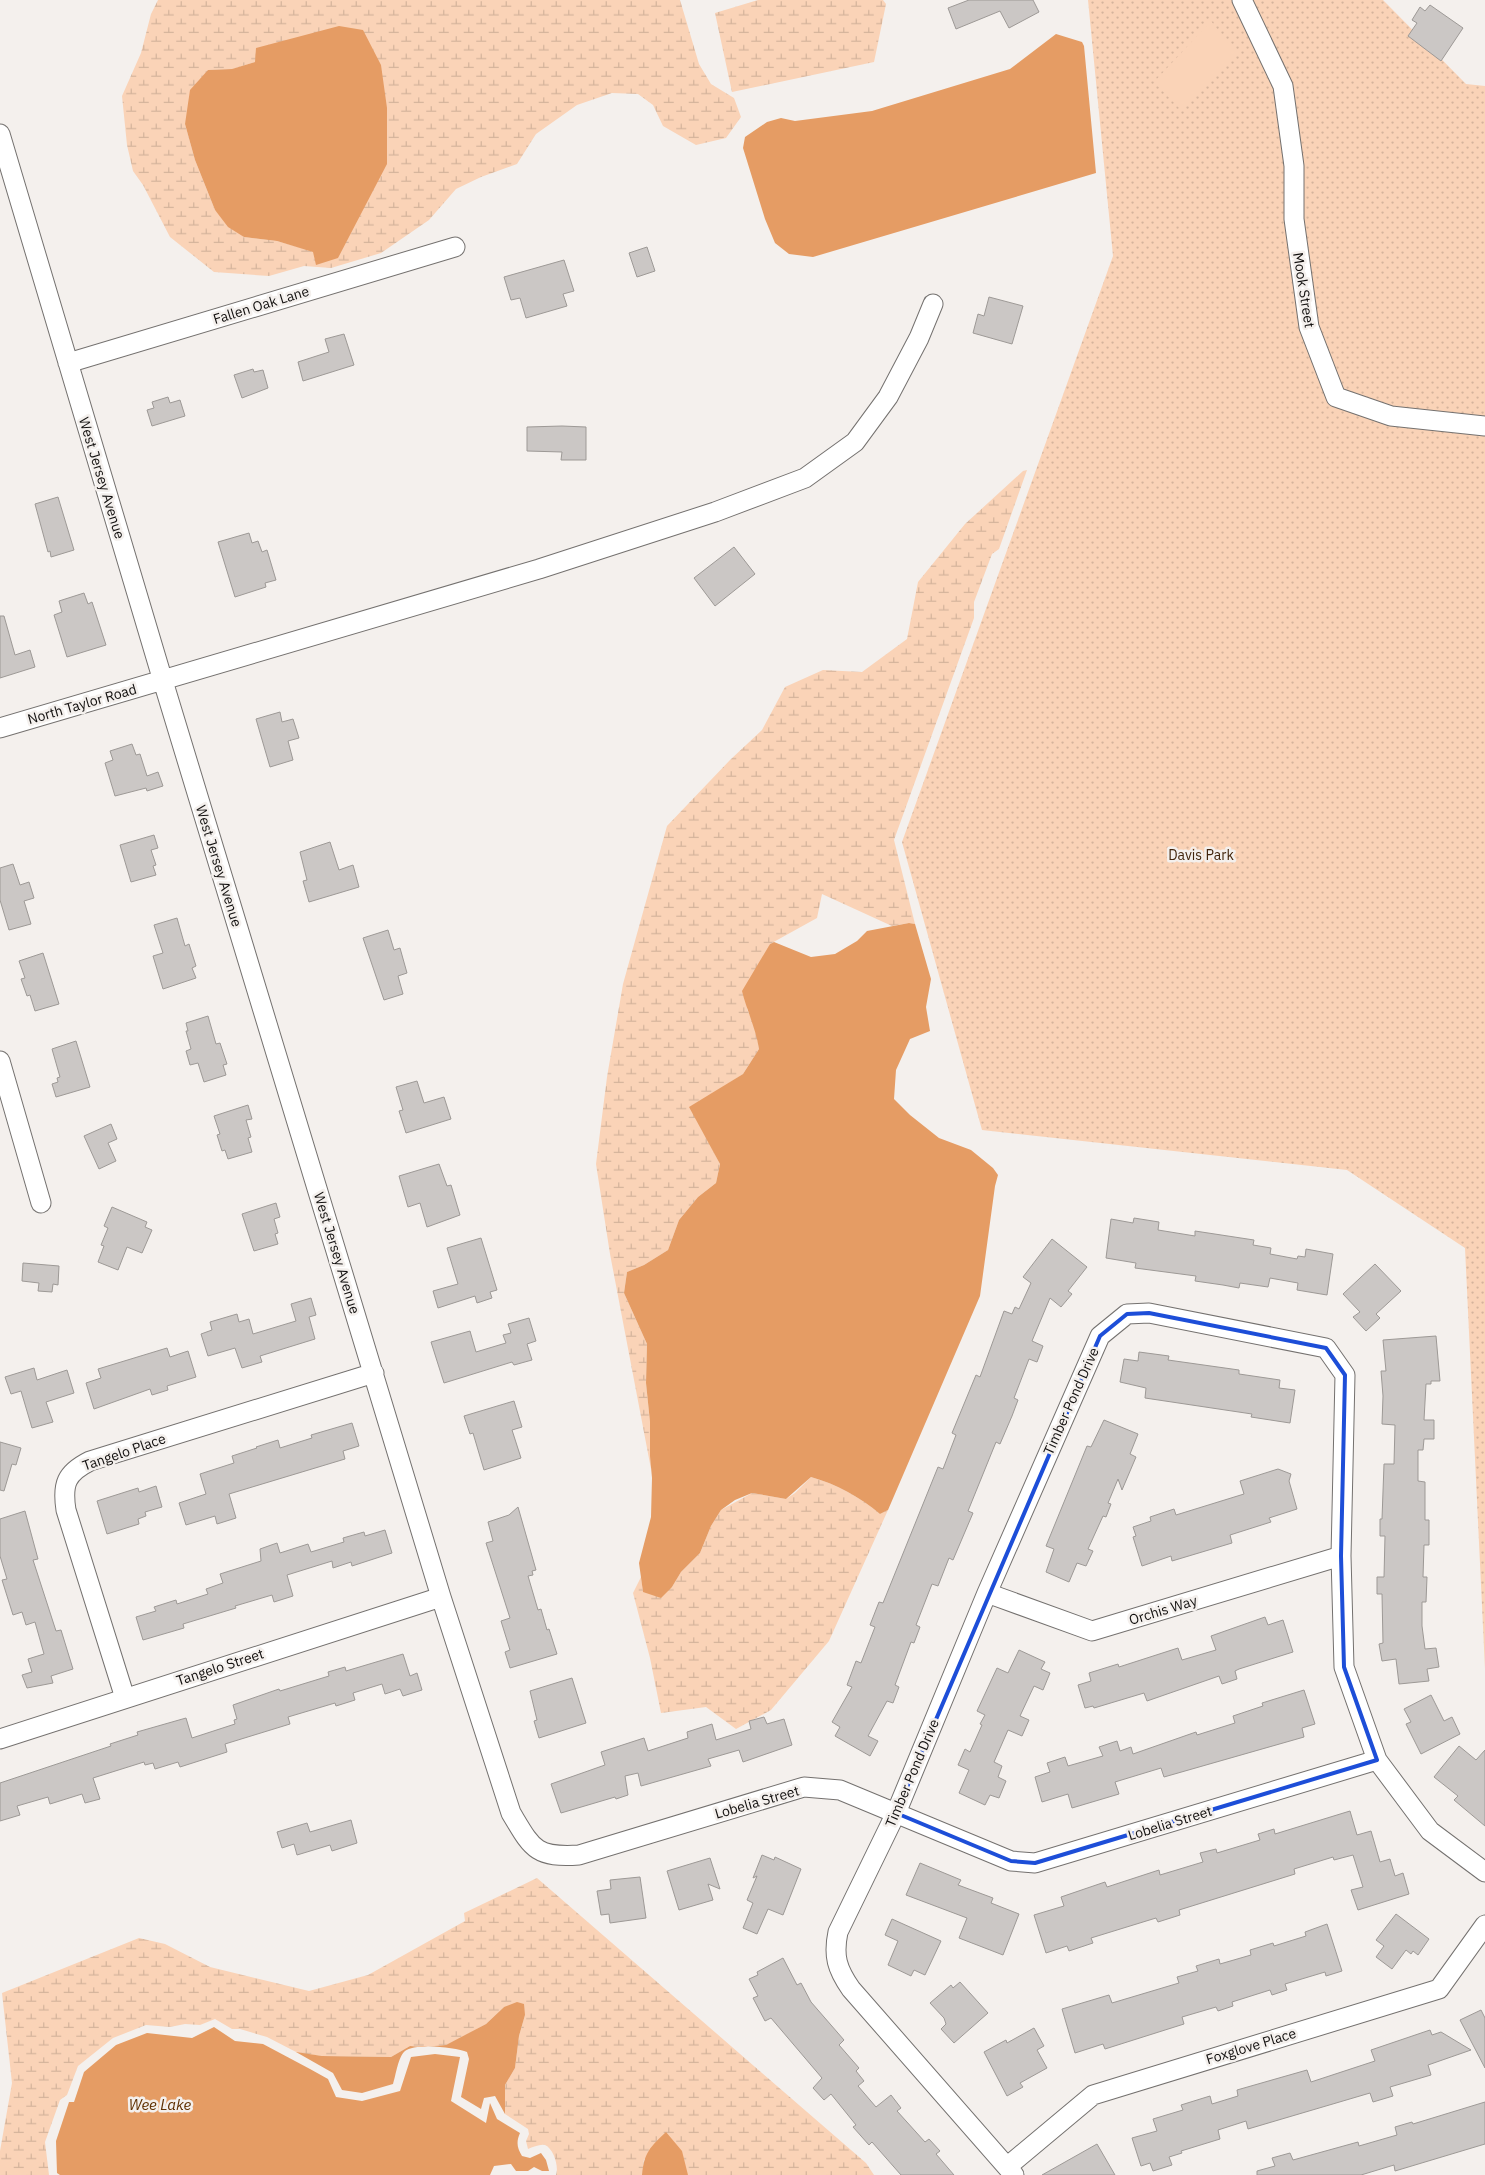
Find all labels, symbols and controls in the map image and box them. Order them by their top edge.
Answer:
street label: Mook Street [1289,251,1319,329]
street label: Fallen Oak Lane [211,282,311,328]
street label: West Jersey Avenue [75,415,129,541]
street label: North Taylor Road [25,680,139,728]
street label: West Jersey Avenue [192,803,246,929]
park label: Davis Park [1168,846,1234,864]
street label: West Jersey Avenue [310,1190,364,1316]
street label: Timber Pond Drive [1039,1344,1103,1458]
street label: Tangelo Place [80,1429,168,1475]
street label: Orchis Way [1127,1591,1199,1629]
street label: Tangelo Street [174,1644,266,1690]
street label: Timber Pond Drive [881,1716,943,1830]
street label: Lobelia Street [713,1781,801,1823]
street label: Lobelia Street [1126,1802,1214,1844]
street label: Foxglove Place [1204,2024,1299,2068]
water label: Wee Lake [129,2095,192,2114]

